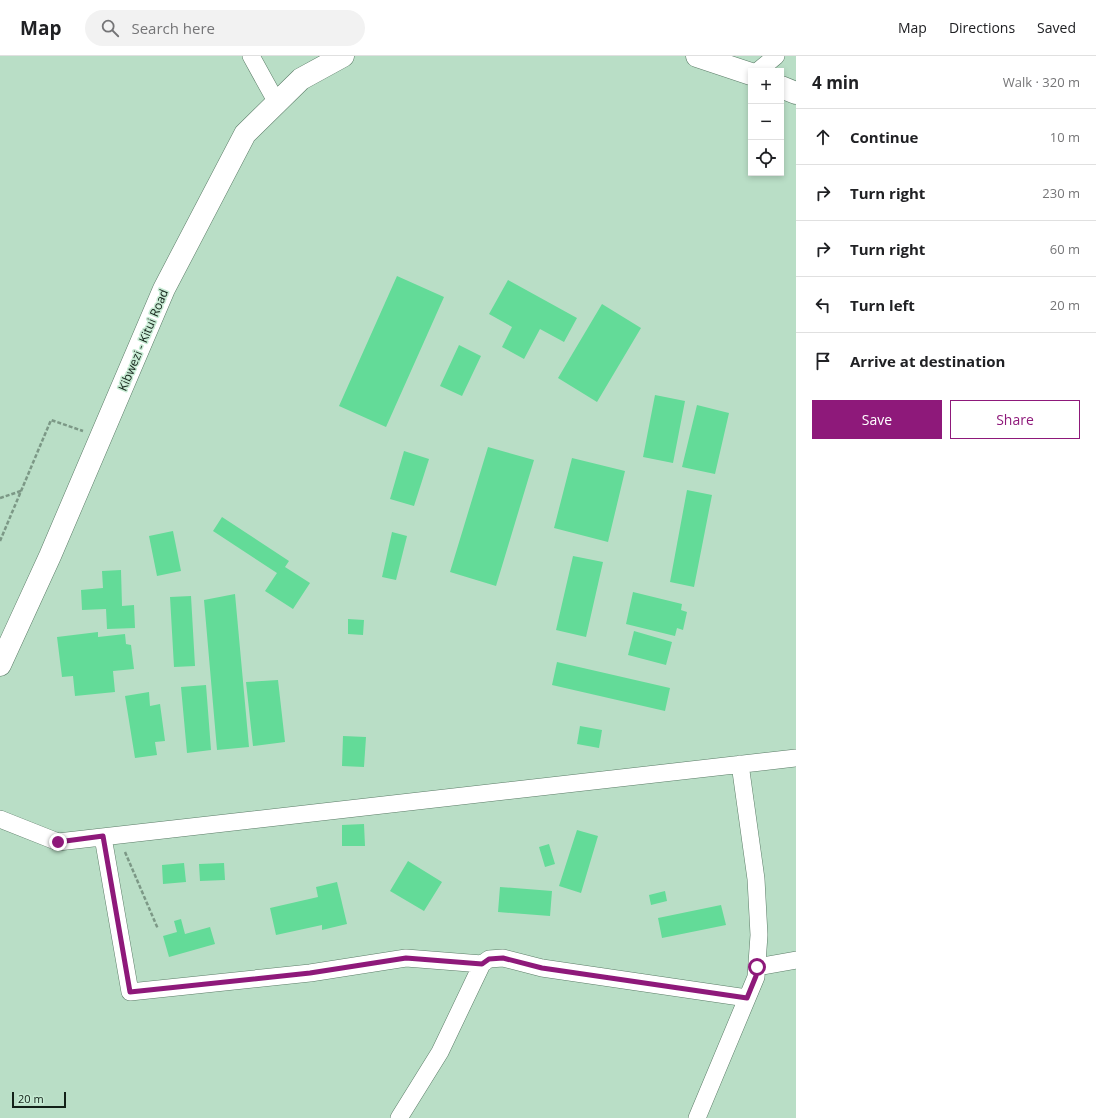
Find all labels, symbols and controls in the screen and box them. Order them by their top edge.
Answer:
search box [85,10,365,46]
text: Map [20,15,61,41]
icon: search [99,17,121,39]
text: Search here [131,18,215,38]
text: Map [898,18,927,37]
text: Directions [949,18,1015,37]
text: Saved [1037,18,1076,37]
map controls [748,68,784,176]
button: + [748,68,784,104]
text: 4 min [812,71,859,94]
text: Walk · 320 m [1003,73,1080,91]
button: − [748,104,784,140]
icon: ahead [812,126,834,148]
text: Continue [850,127,918,147]
text: 10 m [1050,128,1080,146]
button: locate [748,140,784,176]
icon: right [812,182,834,204]
text: Turn right [850,183,925,203]
text: 230 m [1042,184,1080,202]
icon: right [812,238,834,260]
text: Turn right [850,239,925,259]
text: 60 m [1050,240,1080,258]
street label: Kibwezi - Kitui Road [114,286,172,394]
icon: left [812,294,834,316]
text: Turn left [850,295,915,315]
text: 20 m [1050,296,1080,314]
icon: arrive [812,350,834,372]
text: Arrive at destination [850,351,1005,371]
button: Save [812,400,942,439]
button: Share [950,400,1080,439]
route end [49,833,67,851]
route start [748,958,766,976]
scale bar [12,1090,66,1109]
text: 20 m [18,1091,44,1106]

